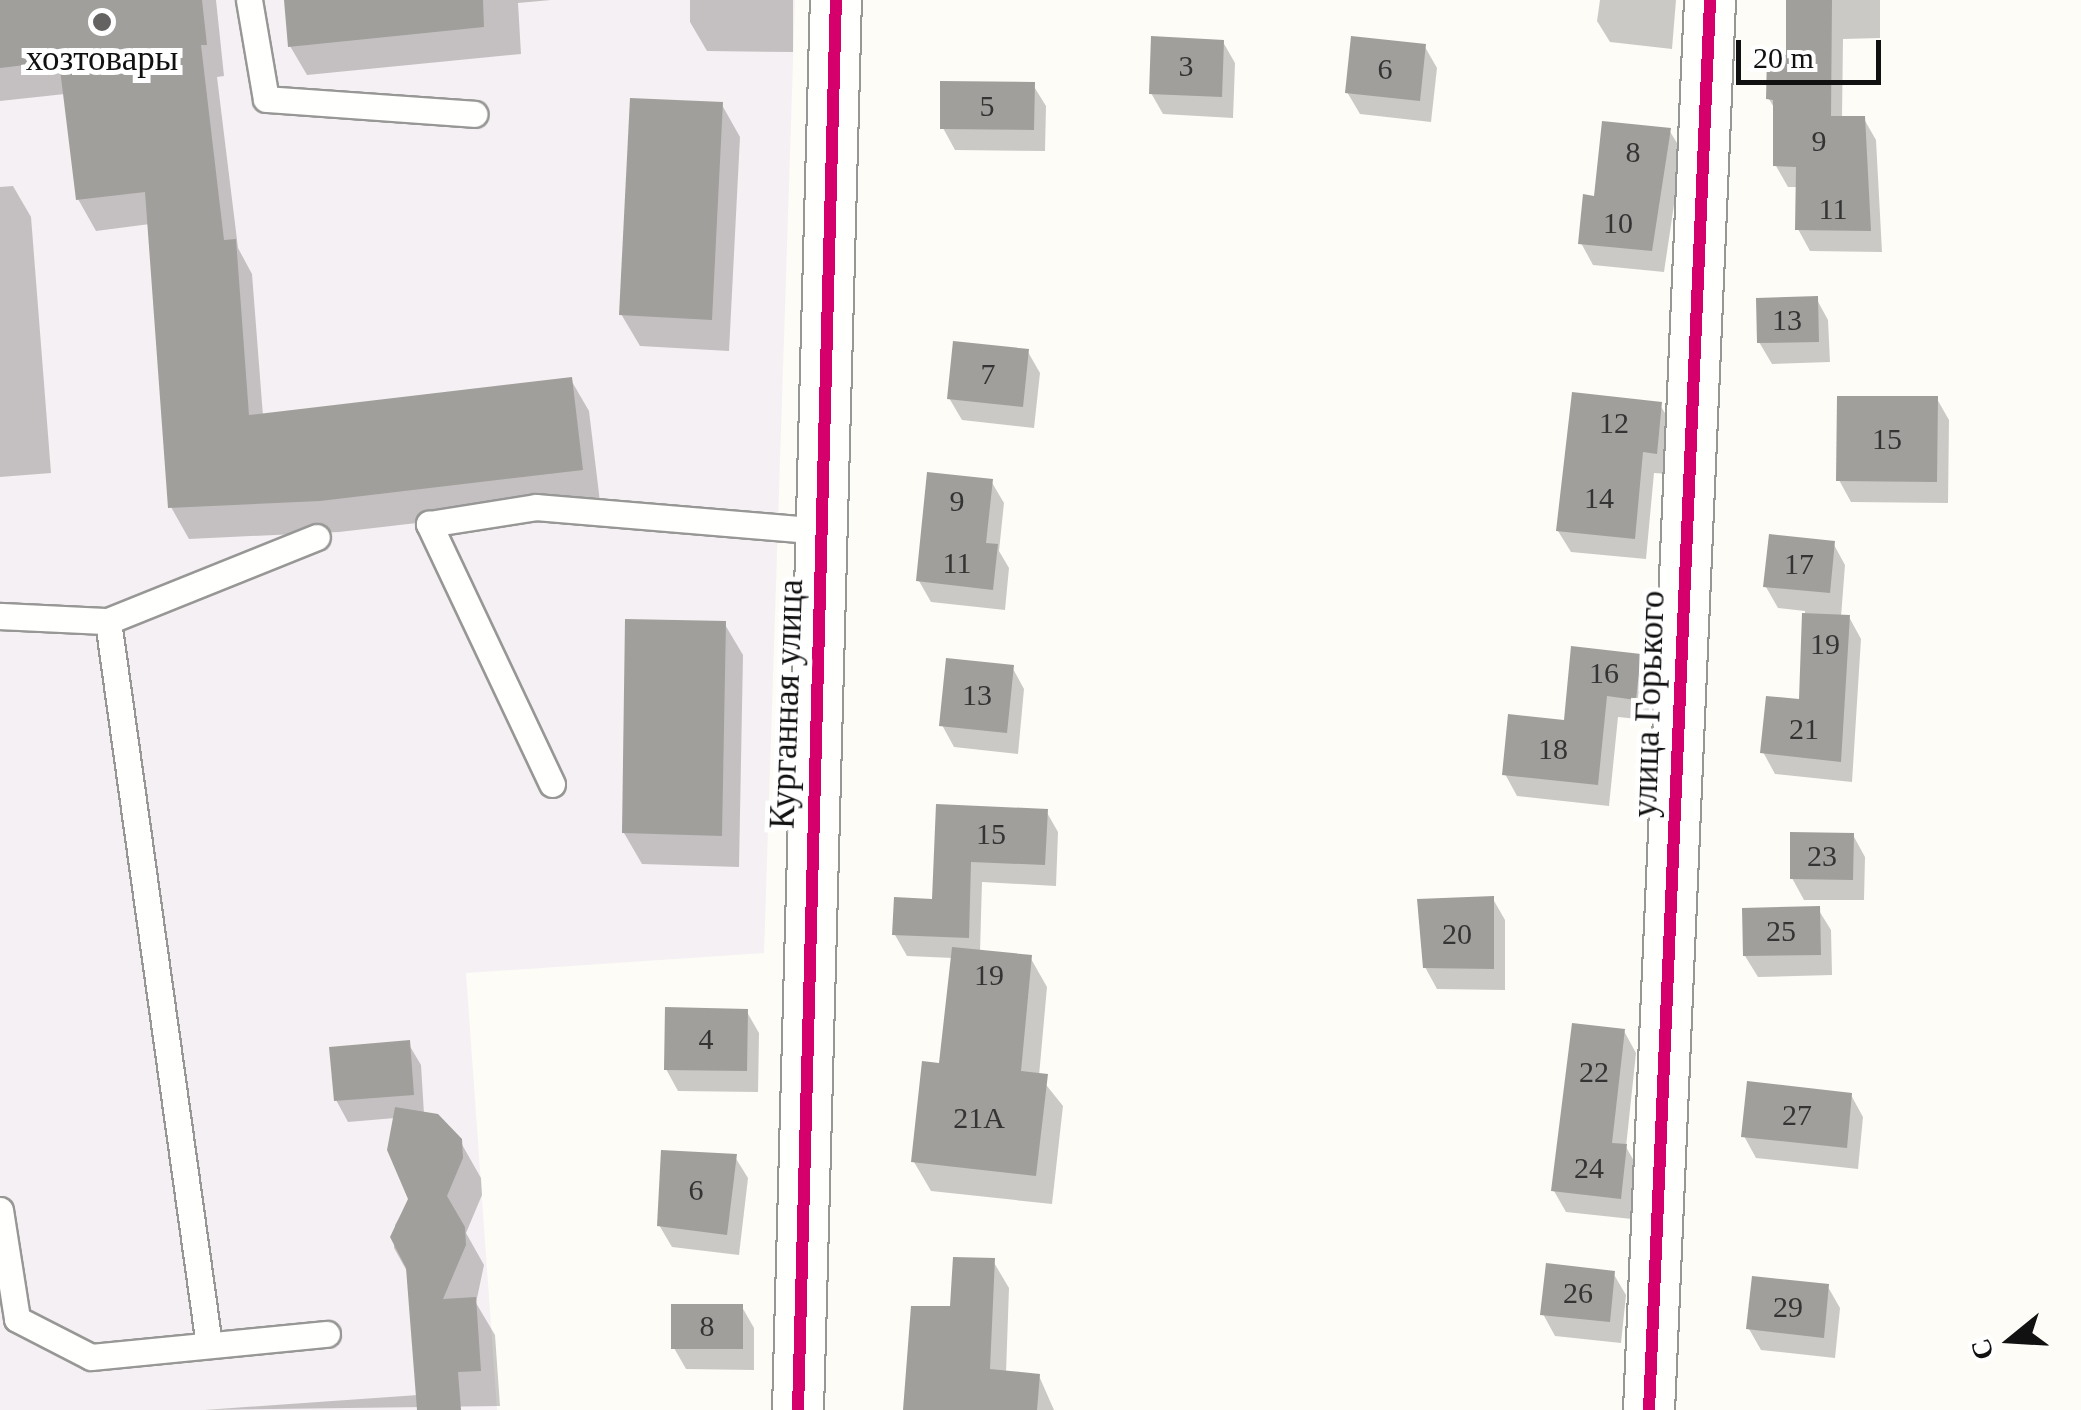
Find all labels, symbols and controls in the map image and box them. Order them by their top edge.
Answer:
marker: хозтовары [91,11,113,33]
scale bar [1741,20,1886,82]
place label: хозтовары [26,38,178,80]
text: 20 m [1753,41,1814,74]
house number: 3 [1178,48,1194,84]
house number: 6 [1378,51,1392,87]
house number: 5 [980,88,994,124]
house number: 9 [1812,123,1826,159]
house number: 8 [1626,134,1640,170]
house number: 11 [1819,191,1847,227]
house number: 10 [1603,205,1633,241]
house number: 13 [1772,302,1802,338]
house number: 7 [980,356,996,392]
house number: 12 [1599,405,1629,441]
house number: 15 [1872,421,1902,457]
house number: 14 [1584,480,1614,516]
house number: 9 [950,483,964,519]
house number: 11 [943,545,971,581]
house number: 17 [1784,546,1814,582]
street label: Курганная улица [762,578,812,830]
street label: улица Горького [1624,590,1674,818]
house number: 19 [1810,626,1840,662]
house number: 16 [1589,655,1619,691]
house number: 13 [962,677,992,713]
house number: 21 [1789,711,1819,747]
house number: 18 [1538,731,1568,767]
house number: 15 [976,816,1006,852]
house number: 23 [1807,838,1837,874]
house number: 25 [1766,913,1796,949]
house number: 20 [1442,916,1472,952]
house number: 19 [974,957,1004,993]
house number: 4 [698,1021,714,1057]
house number: 22 [1579,1054,1609,1090]
house number: 27 [1782,1097,1812,1133]
house number: 21А [953,1100,1005,1136]
house number: 24 [1574,1150,1604,1186]
house number: 6 [688,1172,704,1208]
house number: 26 [1563,1275,1593,1311]
house number: 29 [1773,1289,1803,1325]
north arrow [1961,1290,2061,1390]
house number: 8 [700,1308,714,1344]
text: С [1964,1335,2000,1364]

